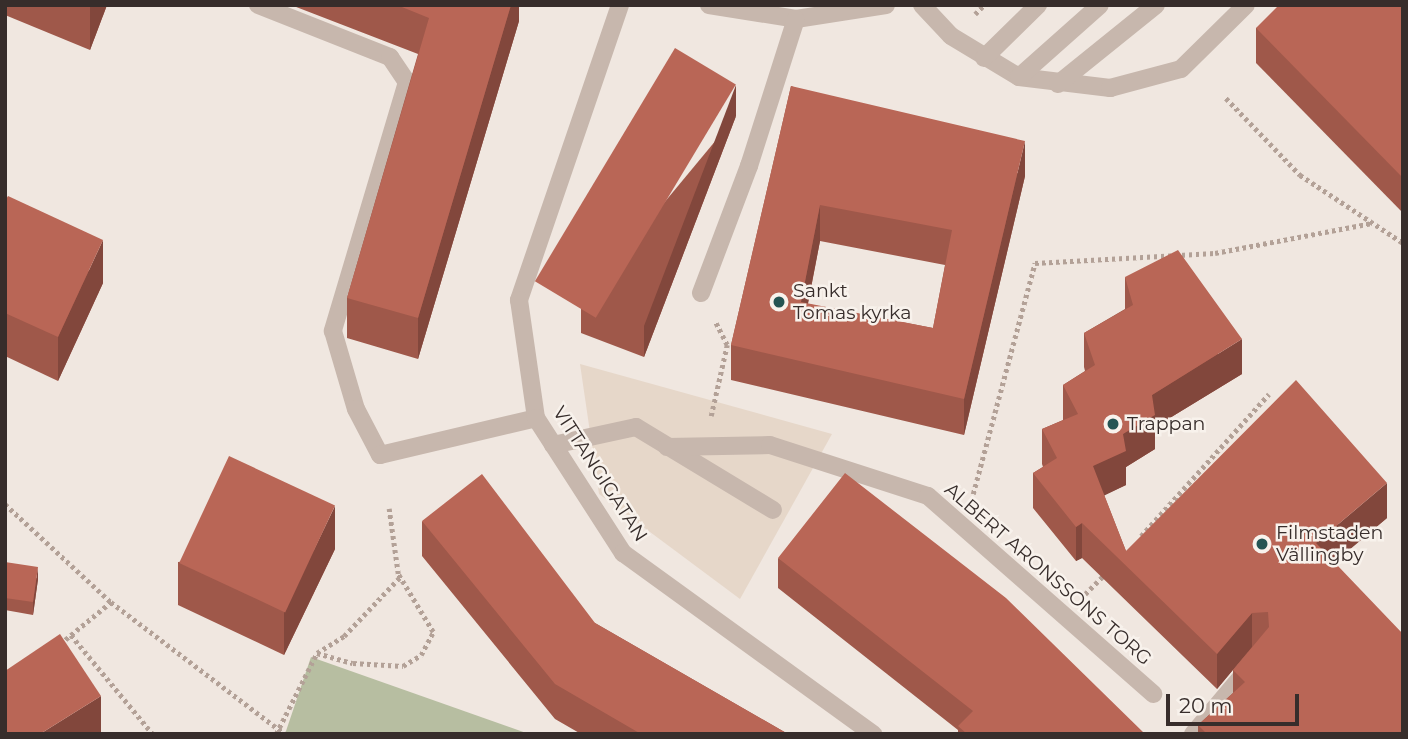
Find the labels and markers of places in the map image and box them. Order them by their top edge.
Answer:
place label: Sankt Tomas kyrka [793,280,911,324]
marker: Sankt Tomas kyrka [771,294,787,310]
place label: Trappan [1127,413,1205,435]
marker: Trappan [1105,416,1121,432]
place label: Filmstaden Vällingby [1276,522,1383,566]
marker: Filmstaden Vällingby [1254,536,1270,552]

